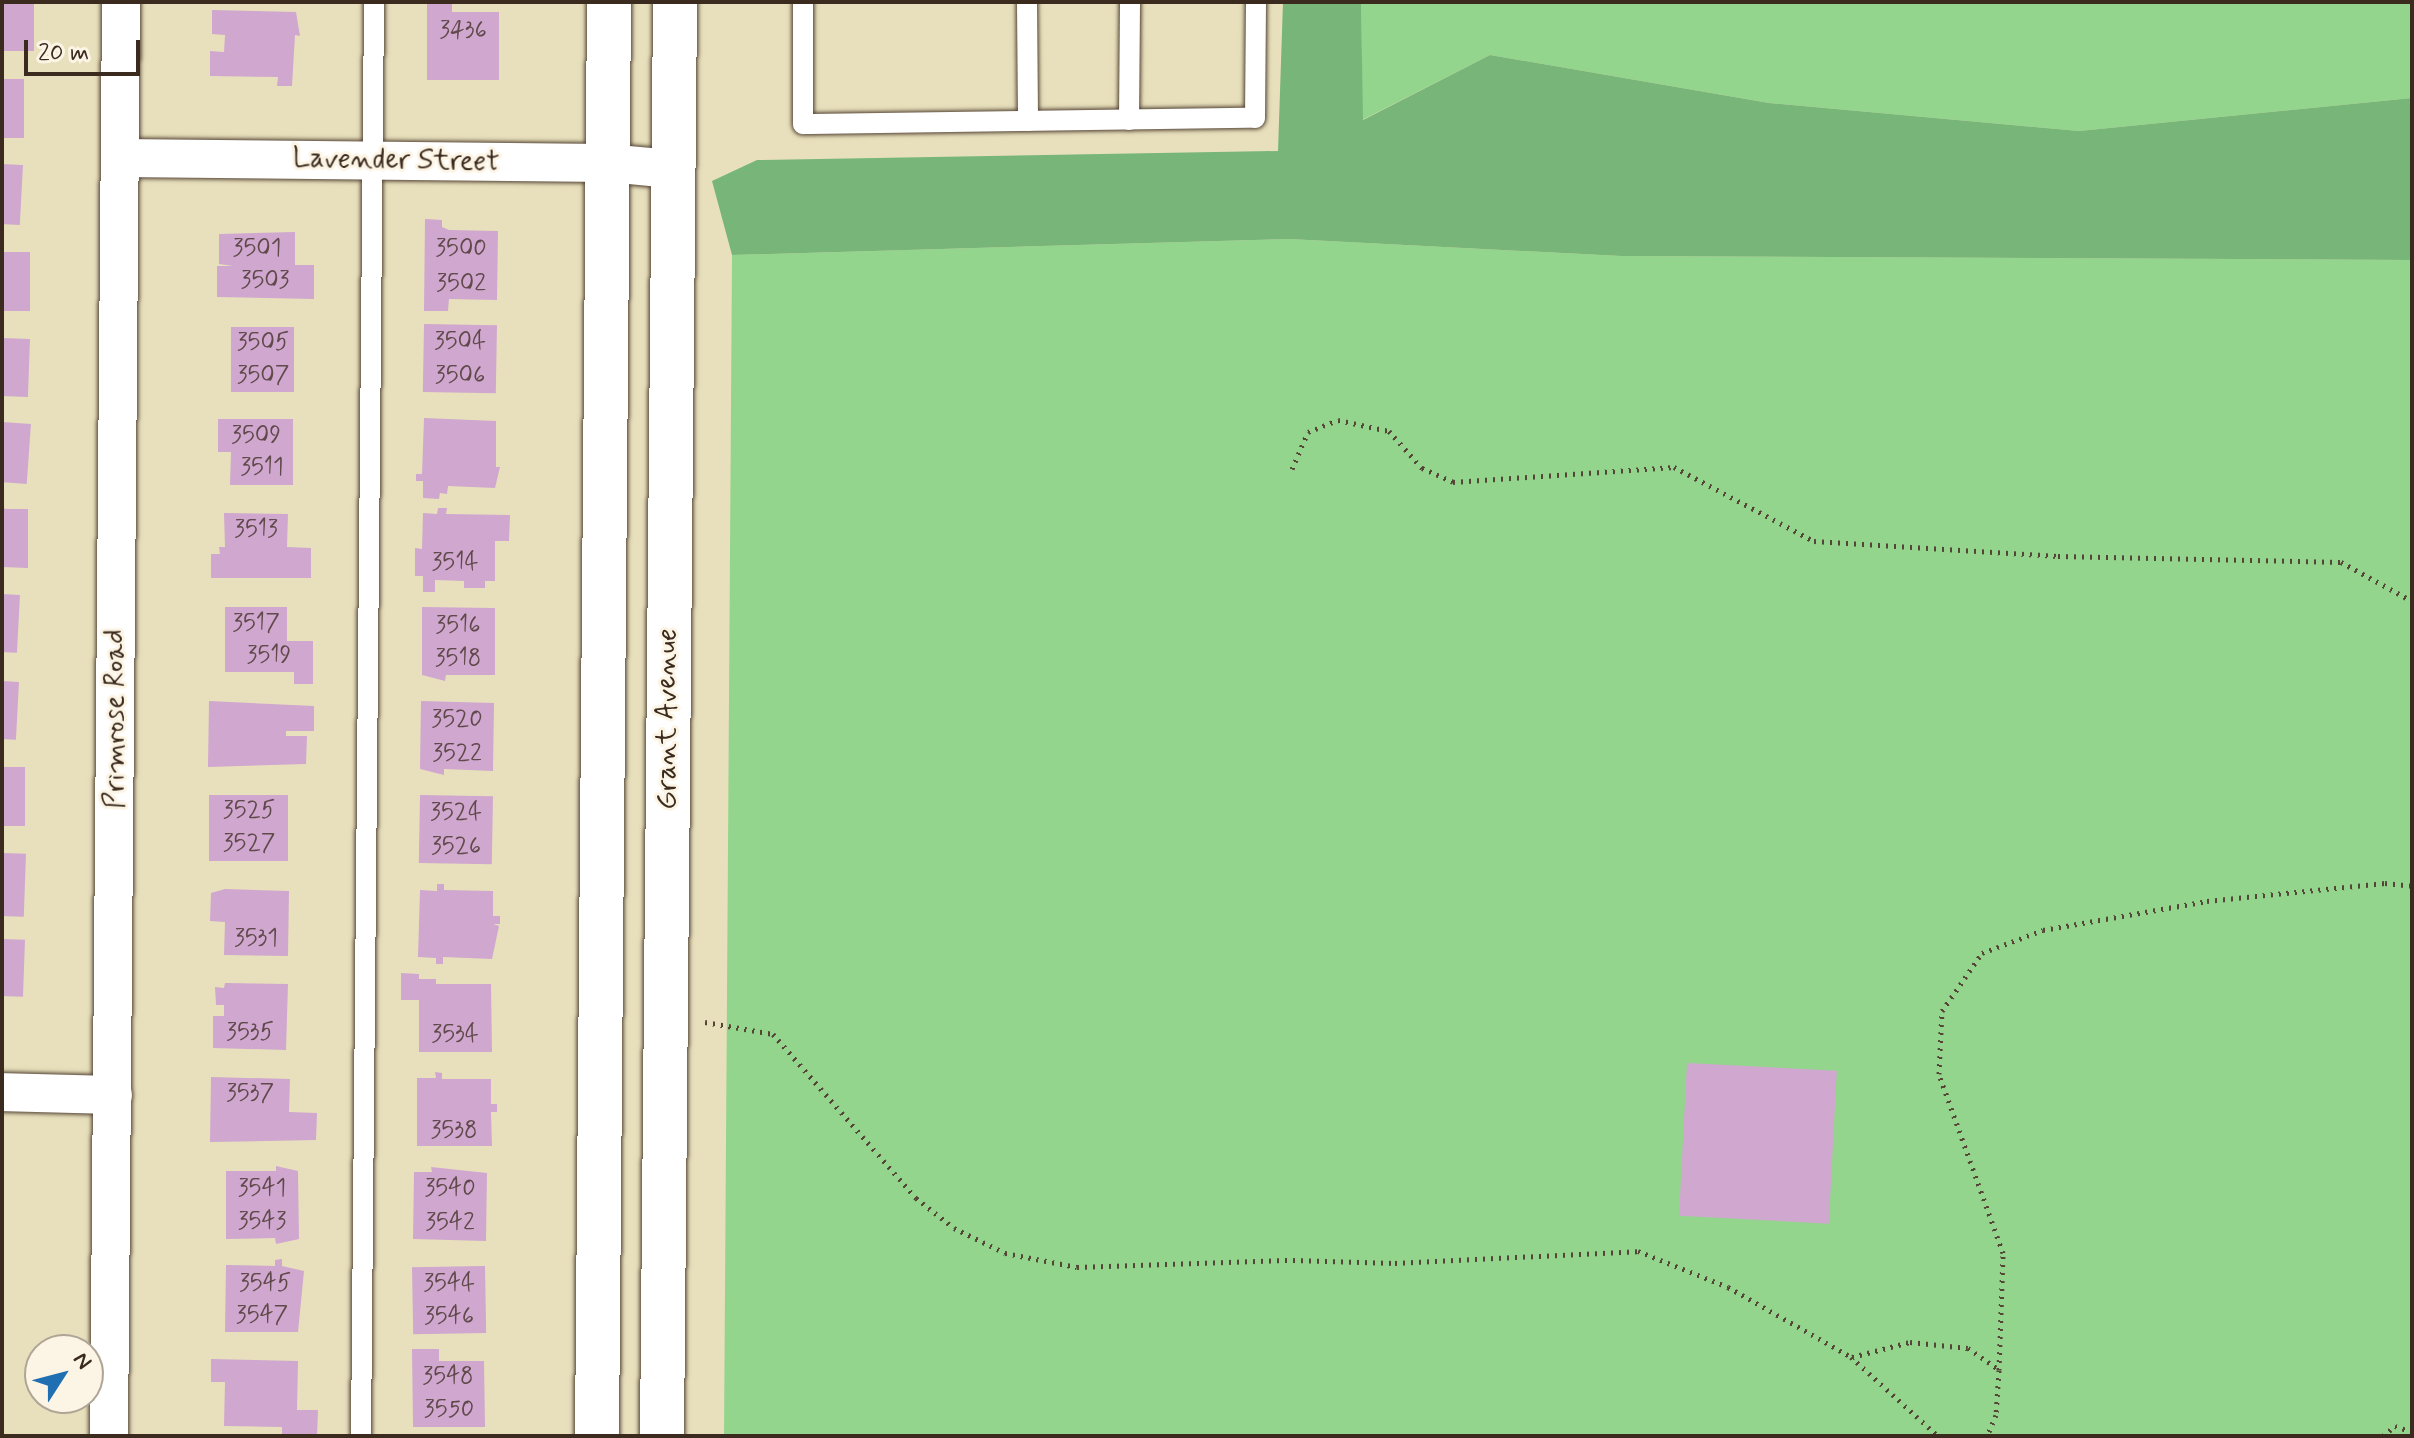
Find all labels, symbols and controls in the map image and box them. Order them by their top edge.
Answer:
house number: 3436 [439,17,487,45]
scale bar [28,24,144,74]
text: 20 m [38,38,89,69]
street label: Lavender Street [293,142,499,180]
house number: 3501 [233,235,281,263]
house number: 3500 [435,235,487,263]
house number: 3503 [241,267,289,295]
house number: 3502 [436,270,486,298]
house number: 3504 [434,328,486,356]
house number: 3505 [237,329,289,357]
house number: 3507 [237,362,289,390]
house number: 3506 [435,362,485,390]
house number: 3509 [231,422,281,450]
house number: 3511 [240,454,284,482]
house number: 3513 [234,516,278,544]
house number: 3514 [432,549,478,577]
house number: 3517 [232,610,280,638]
house number: 3516 [435,612,481,640]
street label: Primrose Road [99,630,133,808]
street label: Grant Avenue [651,630,685,808]
house number: 3519 [247,642,291,670]
house number: 3518 [435,645,481,673]
house number: 3520 [431,706,483,734]
house number: 3522 [432,740,482,768]
house number: 3525 [223,797,275,825]
house number: 3524 [430,799,482,827]
house number: 3527 [223,830,275,858]
house number: 3526 [431,833,481,861]
house number: 3531 [234,925,278,953]
house number: 3535 [226,1019,274,1047]
house number: 3534 [431,1021,479,1049]
house number: 3537 [226,1080,274,1108]
house number: 3538 [431,1117,477,1145]
house number: 3541 [238,1175,286,1203]
house number: 3540 [424,1175,476,1203]
house number: 3543 [238,1208,286,1236]
house number: 3542 [425,1209,475,1237]
house number: 3545 [239,1270,291,1298]
house number: 3544 [423,1270,475,1298]
house number: 3547 [236,1302,288,1330]
house number: 3546 [424,1303,474,1331]
north arrow [24,1334,104,1414]
text: N [66,1347,97,1375]
house number: 3548 [422,1363,474,1391]
house number: 3550 [424,1396,474,1424]

